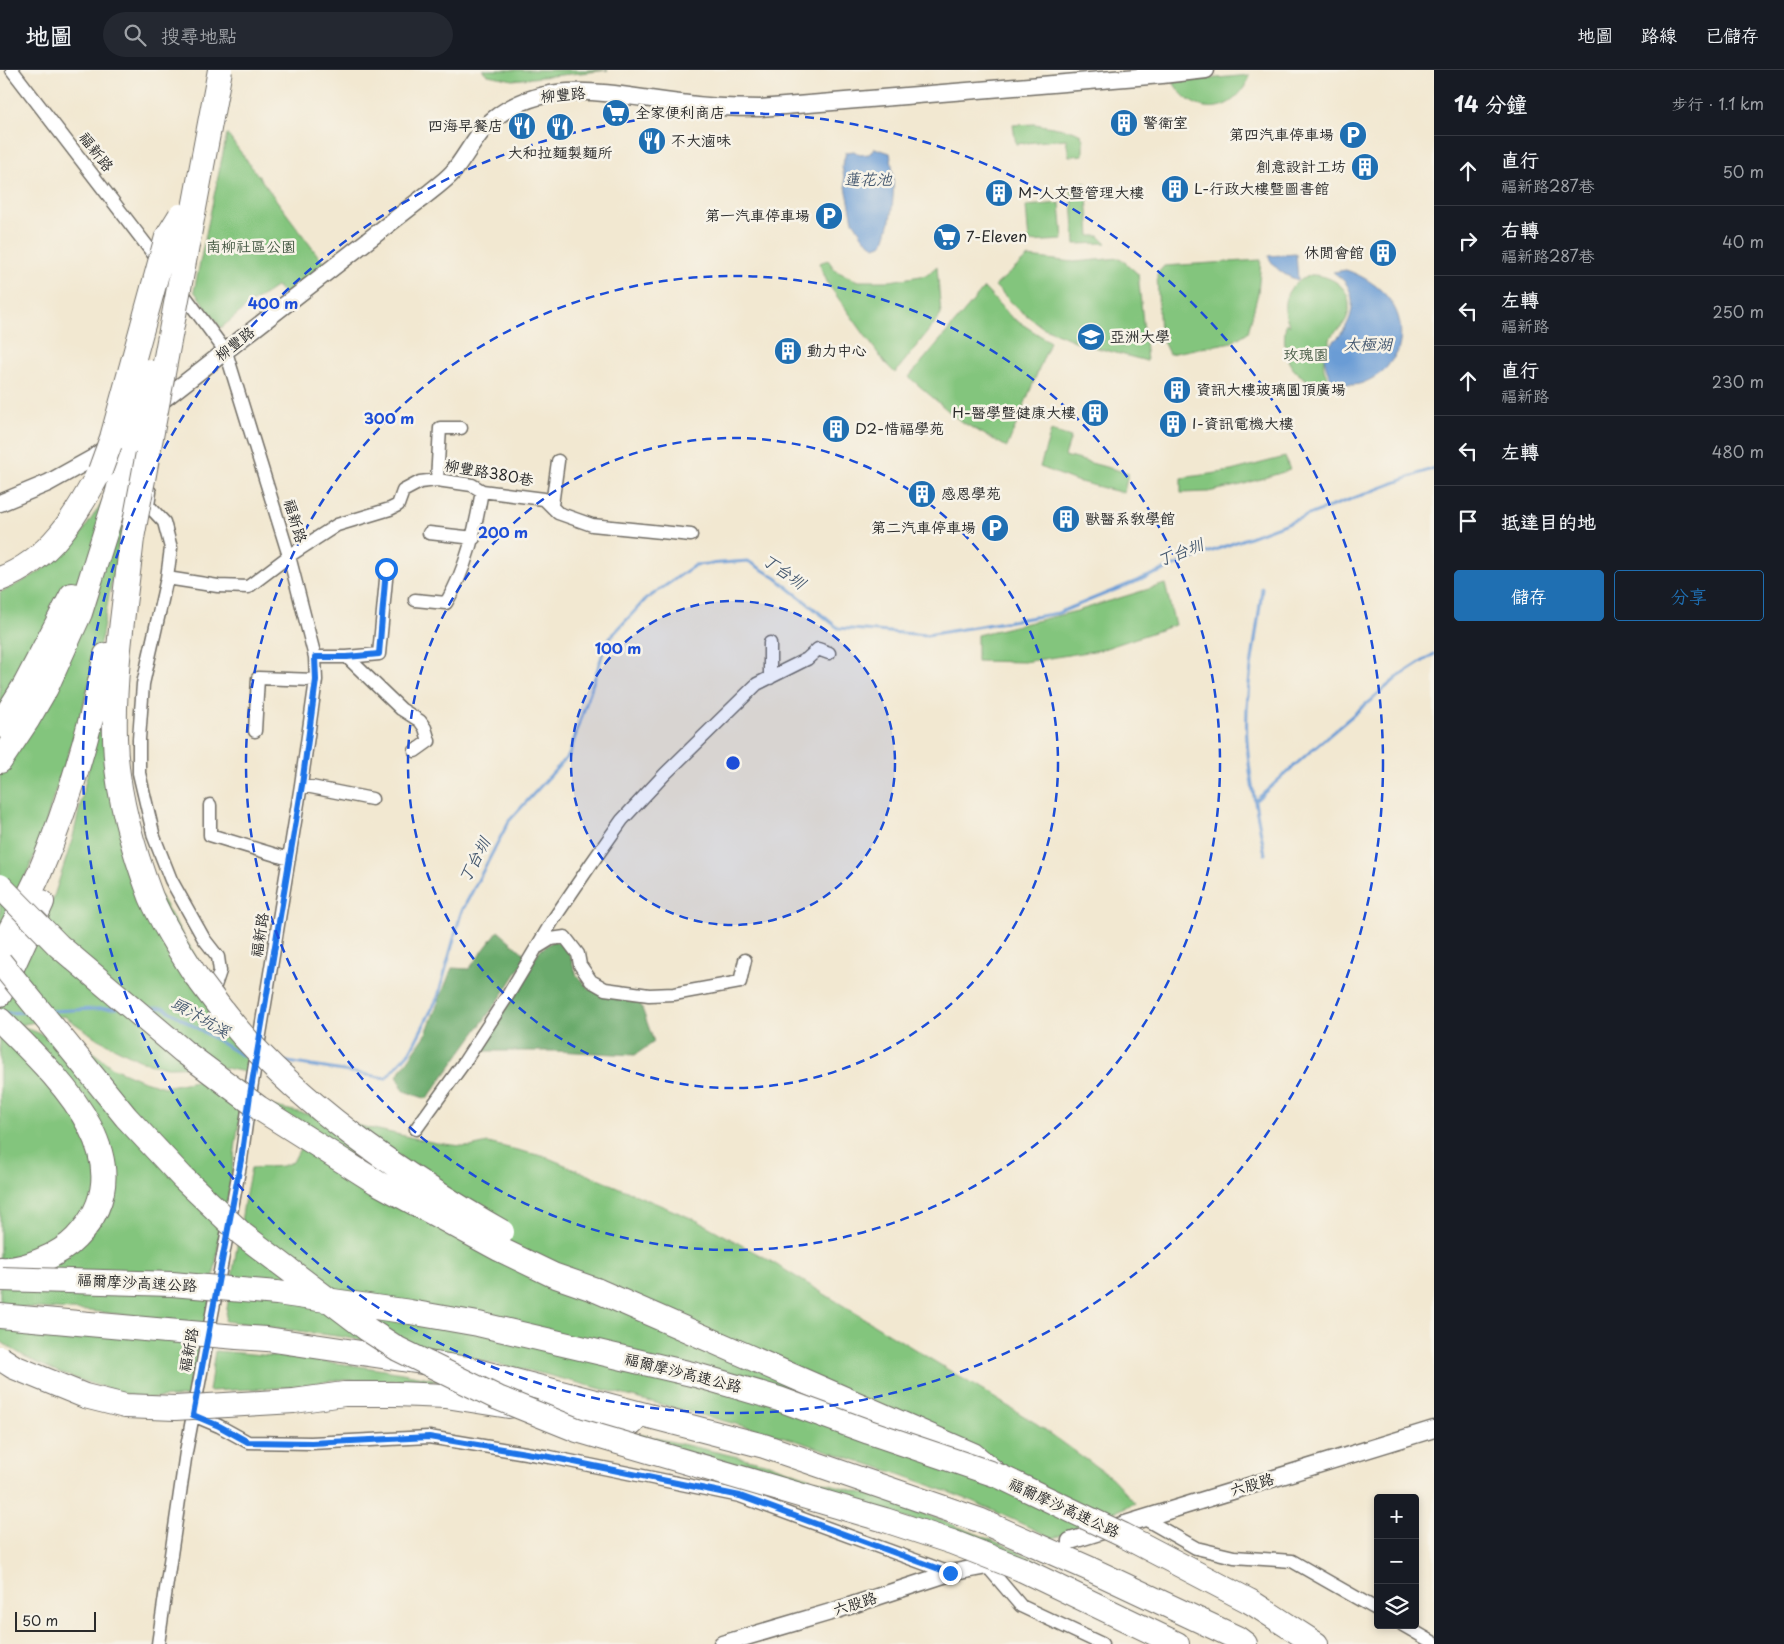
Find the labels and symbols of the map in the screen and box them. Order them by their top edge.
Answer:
street label: 柳豐路 [539,80,586,107]
supermarket icon: 全家便利商店 [601,98,631,128]
place label: 全家便利商店 [635,100,725,123]
building icon: 警衛室 [1109,108,1139,138]
place label: 警衛室 [1143,110,1188,133]
restaurant icon: 四海早餐店 [507,111,537,141]
restaurant icon: 大和拉麵製麵所 [545,112,575,142]
place label: 四海早餐店 [428,113,503,136]
parking icon: 第四汽車停車場 [1338,120,1368,150]
place label: 第四汽車停車場 [1229,122,1334,145]
street label: 福新路 [74,126,120,176]
restaurant icon: 不大滷味 [637,126,667,156]
place label: 不大滷味 [671,128,731,151]
place label: 大和拉麵製麵所 [507,140,613,163]
building icon: 創意設計工坊 [1350,152,1380,182]
place label: 創意設計工坊 [1256,154,1346,177]
water label: 蓮花池 [844,166,893,190]
building icon: L-行政大樓暨圖書館 [1160,174,1190,204]
place label: L-行政大樓暨圖書館 [1194,176,1329,199]
building icon: M-人文暨管理大樓 [984,178,1014,208]
place label: M-人文暨管理大樓 [1018,180,1144,203]
parking icon: 第一汽車停車場 [814,201,844,231]
place label: 第一汽車停車場 [705,203,810,226]
supermarket icon: 7-Eleven [932,222,962,252]
place label: 7-Eleven [966,224,1027,247]
park label: 南柳社區公園 [206,234,296,257]
building icon: 休閒會館 [1368,238,1398,268]
place label: 休閒會館 [1304,240,1364,263]
text: 400 m [248,291,298,314]
street label: 柳豐路 [209,320,259,366]
school or university icon: 亞洲大學 [1076,322,1106,352]
place label: 亞洲大學 [1110,324,1170,347]
water label: 太極湖 [1344,331,1394,355]
building icon: 動力中心 [773,336,803,366]
place label: 動力中心 [807,338,867,361]
park label: 玫瑰園 [1283,342,1329,365]
building icon: 資訊大樓玻璃圓頂廣場 [1162,375,1192,405]
place label: 資訊大樓玻璃圓頂廣場 [1196,377,1346,400]
building icon: H-醫學暨健康大樓 [1080,398,1110,428]
place label: H-醫學暨健康大樓 [952,400,1076,423]
text: 300 m [364,406,414,429]
building icon: I-資訊電機大樓 [1158,409,1188,439]
place label: I-資訊電機大樓 [1192,411,1294,434]
building icon: D2-惜福學苑 [821,414,851,444]
place label: D2-惜福學苑 [855,416,944,439]
street label: 柳豐路380巷 [443,452,536,491]
building icon: 感恩學苑 [907,479,937,509]
place label: 感恩學苑 [941,481,1001,504]
street label: 福新路 [279,496,314,545]
building icon: 獸醫系教學館 [1051,504,1081,534]
place label: 獸醫系教學館 [1085,506,1175,529]
parking icon: 第二汽車停車場 [980,513,1010,543]
place label: 第二汽車停車場 [871,515,976,538]
text: 200 m [478,520,528,543]
water label: 丁台圳 [1153,531,1208,571]
water label: 丁台圳 [758,547,813,595]
route start [375,558,398,581]
text: 100 m [595,636,641,659]
centre of rings [724,754,742,772]
water label: 丁台圳 [451,831,496,886]
street label: 福新路 [244,911,273,959]
water label: 頭汴坑溪 [168,990,236,1043]
street label: 福爾摩沙高速公路 [77,1267,198,1296]
street label: 福新路 [172,1325,203,1374]
street label: 福爾摩沙高速公路 [622,1346,744,1397]
street label: 六股路 [1227,1466,1276,1501]
street label: 福爾摩沙高速公路 [1005,1471,1124,1542]
route end [939,1562,962,1585]
street label: 六股路 [830,1585,879,1620]
scale bar [15,1609,96,1632]

